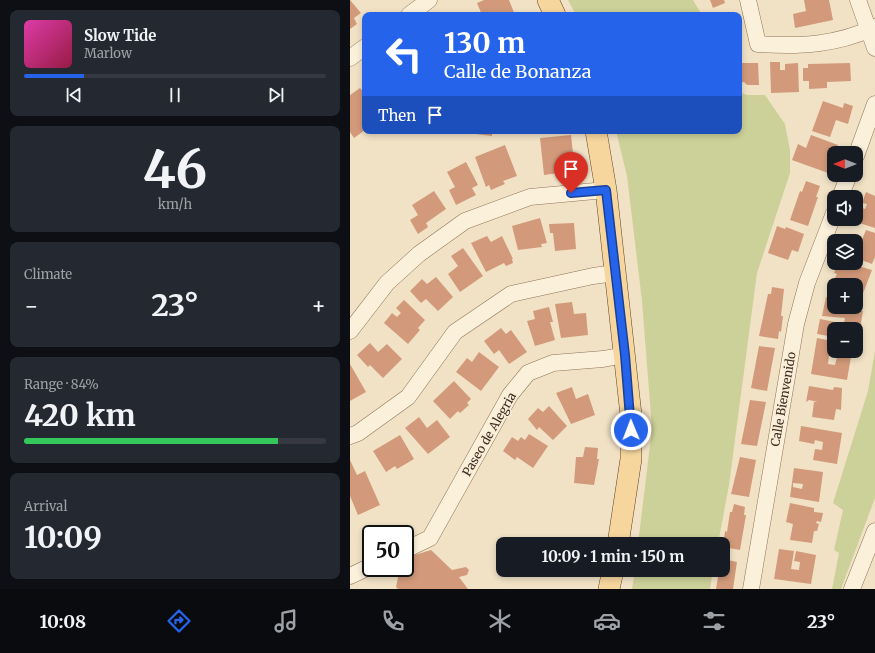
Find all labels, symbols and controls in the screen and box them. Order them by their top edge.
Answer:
text: 130 m [444,25,526,61]
text: Slow Tide [84,26,156,45]
icon: left [378,28,430,80]
text: Marlow [84,45,132,62]
text: Calle de Bonanza [444,60,591,83]
icon: previous [63,84,85,106]
icon: pause [164,84,186,106]
icon: next [265,84,287,106]
icon: arrive [424,104,446,126]
text: Then [378,106,416,125]
text: 46 [143,137,207,202]
north arrow [827,146,863,182]
map controls [827,146,863,358]
pin [554,152,588,193]
icon: arrive [560,158,582,180]
button: sound [827,190,863,226]
text: km/h [158,196,192,213]
button: layers [827,234,863,270]
text: Climate [24,266,72,283]
button: + [827,278,863,314]
text: 23° [151,286,199,324]
text: − [24,292,39,320]
text: + [311,292,326,320]
button: − [827,322,863,358]
street label: Calle Bienvenido [767,351,799,447]
text: Range · 84% [24,376,99,393]
street label: Paseo de Alegria [459,389,519,479]
text: 420 km [24,396,136,434]
position arrow [610,409,652,451]
text: Arrival [24,498,67,515]
text: 10:09 [24,518,102,556]
speed limit sign: 50 [362,525,414,577]
text: 10:09 · 1 min · 150 m [542,547,684,566]
icon: directions [165,607,193,635]
icon: music [272,607,300,635]
icon: phone [379,607,407,635]
icon: climate [486,607,514,635]
icon: car [593,607,621,635]
icon: filters [700,607,728,635]
text: 10:08 [39,610,86,633]
text: 23° [807,610,835,633]

